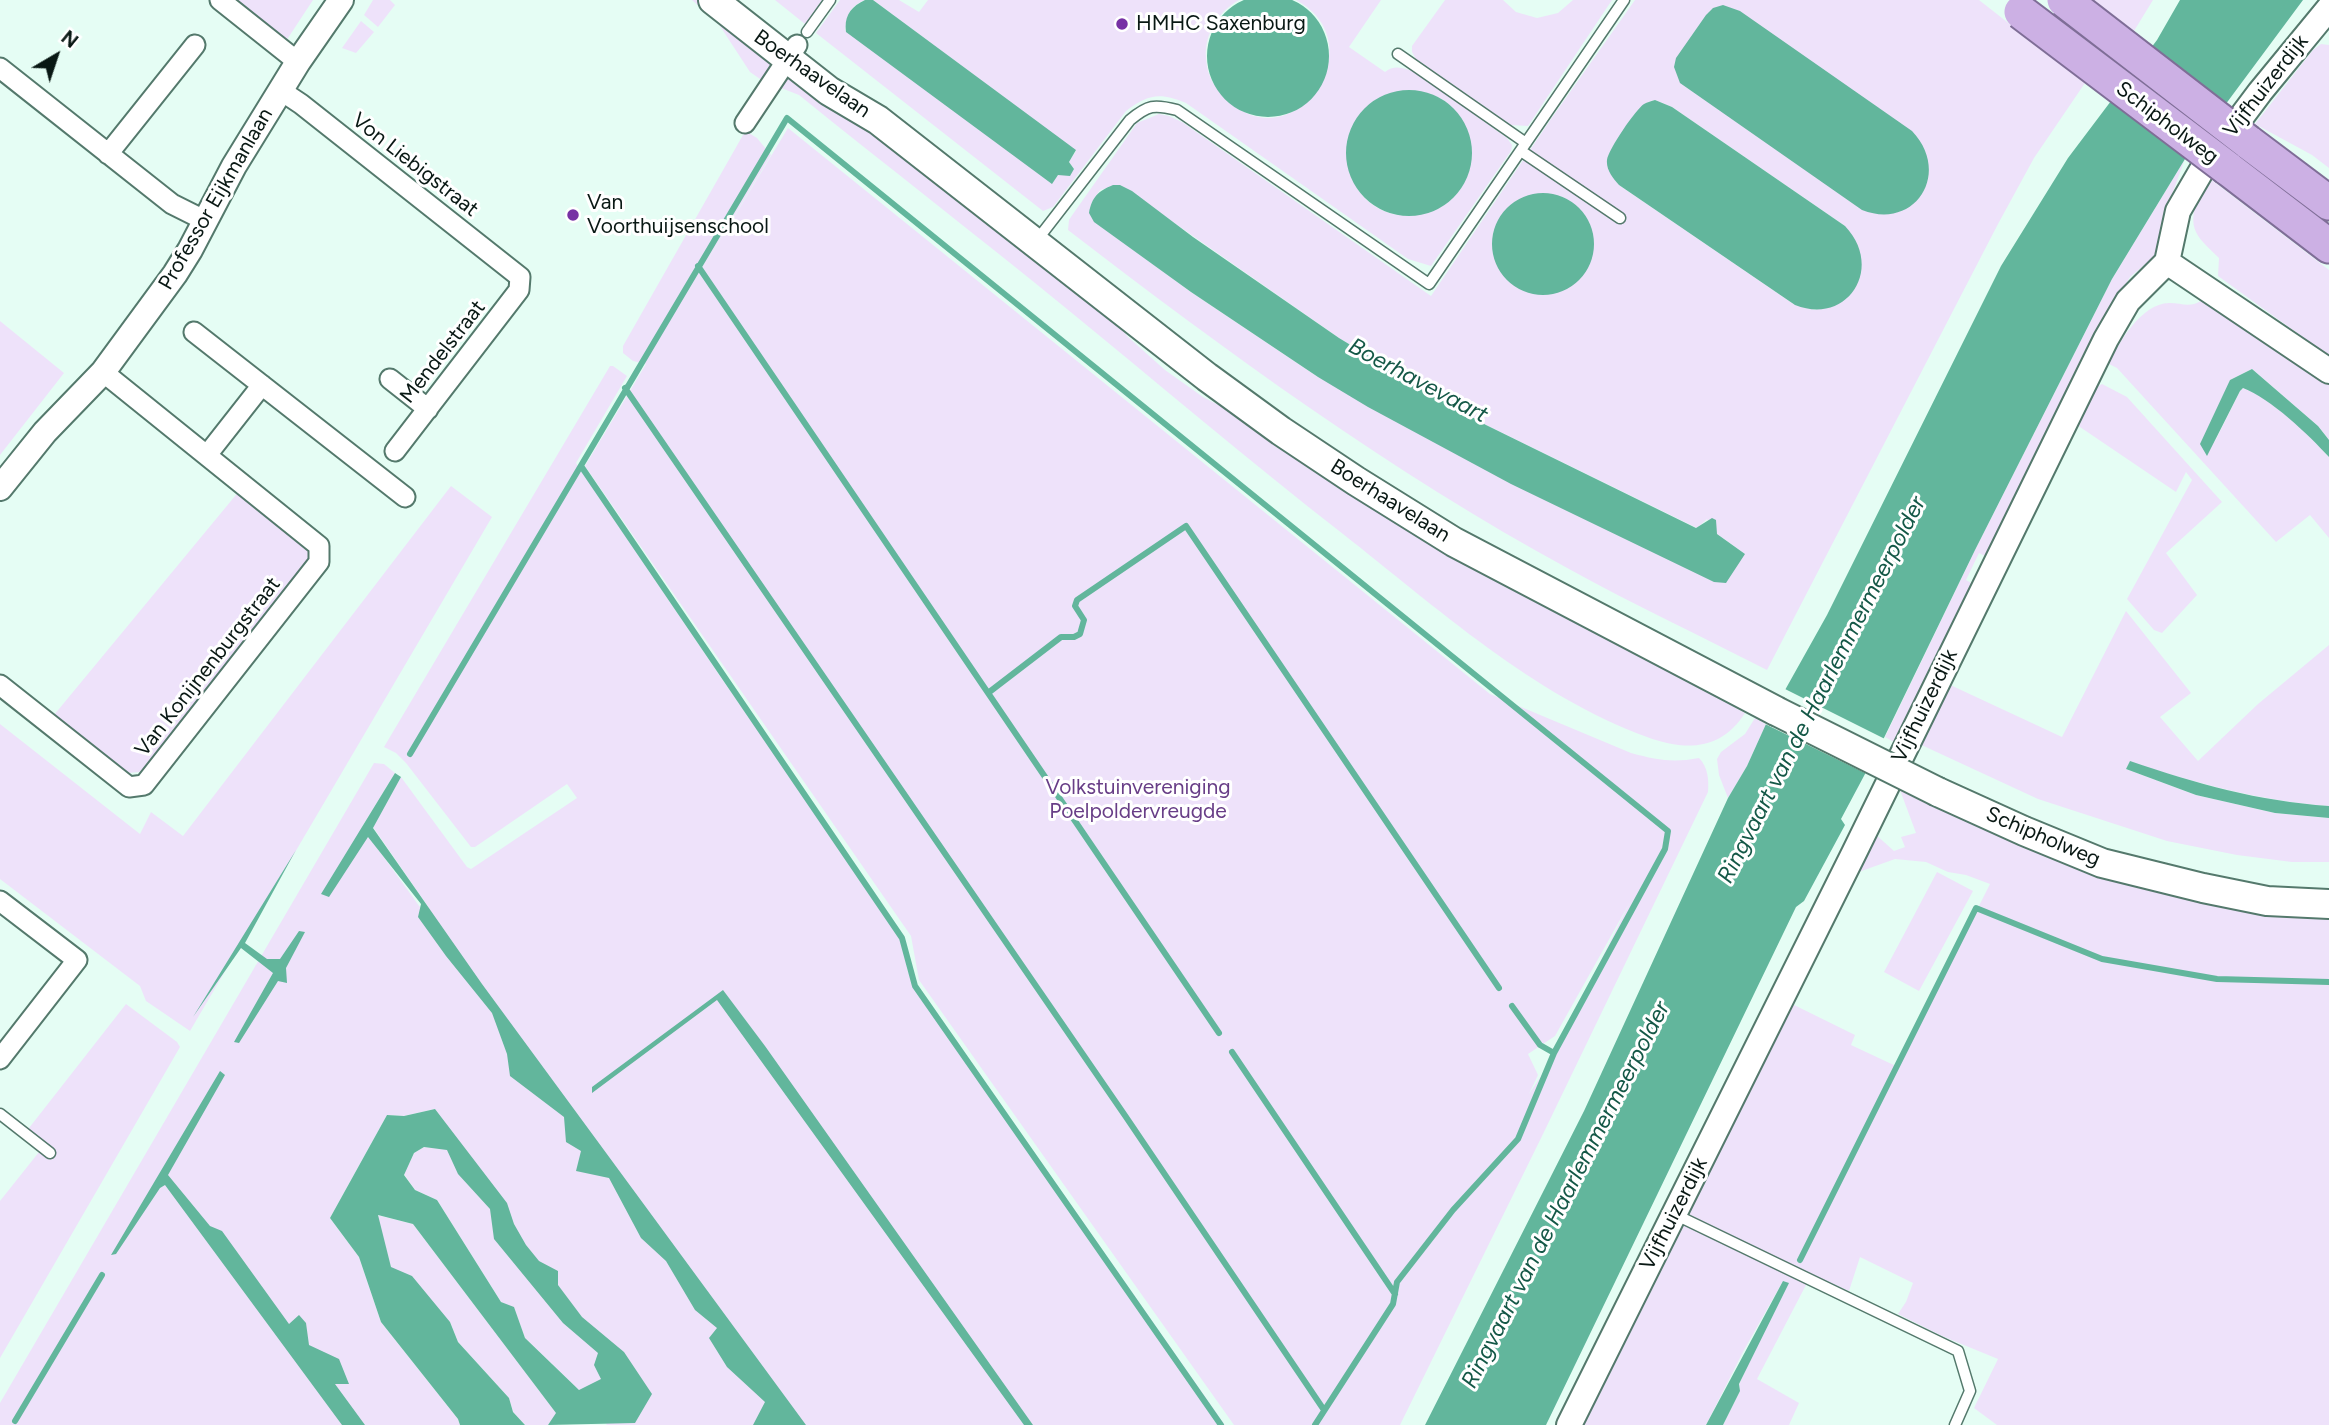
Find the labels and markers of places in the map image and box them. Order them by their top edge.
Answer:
place label: HMHC Saxenburg [1136,11,1306,37]
marker: HMHC Saxenburg [1114,16,1130,32]
place label: Van Voorthuijsenschool [587,190,769,240]
marker: Van Voorthuijsenschool [565,207,581,223]

